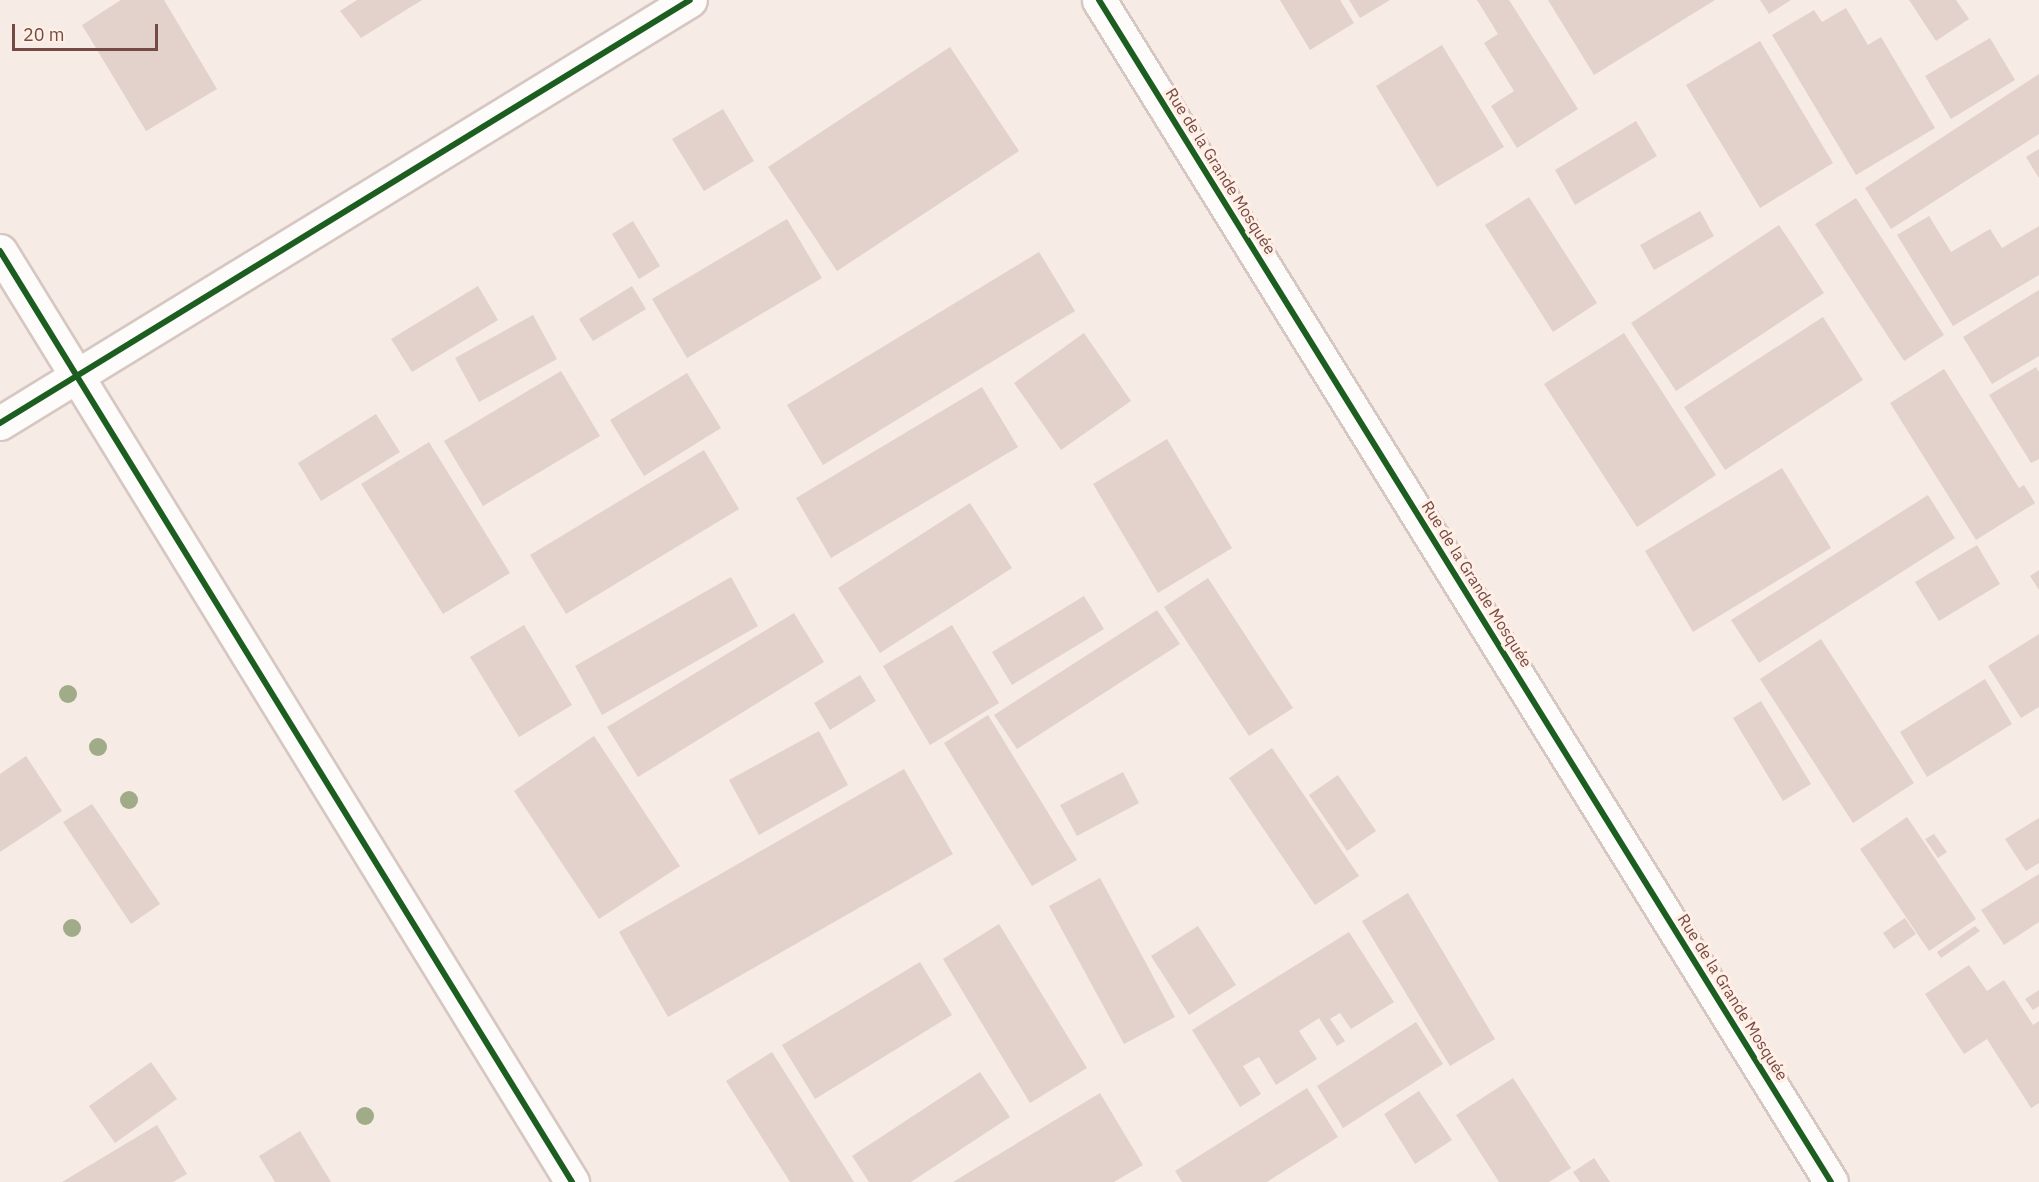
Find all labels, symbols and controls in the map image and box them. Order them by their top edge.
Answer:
scale bar [15,12,160,50]
text: 20 m [23,23,65,46]
street label: Rue de la Grande Mosquée [1162,84,1280,258]
street label: Rue de la Grande Mosquée [1418,497,1536,671]
street label: Rue de la Grande Mosquée [1674,910,1792,1084]

